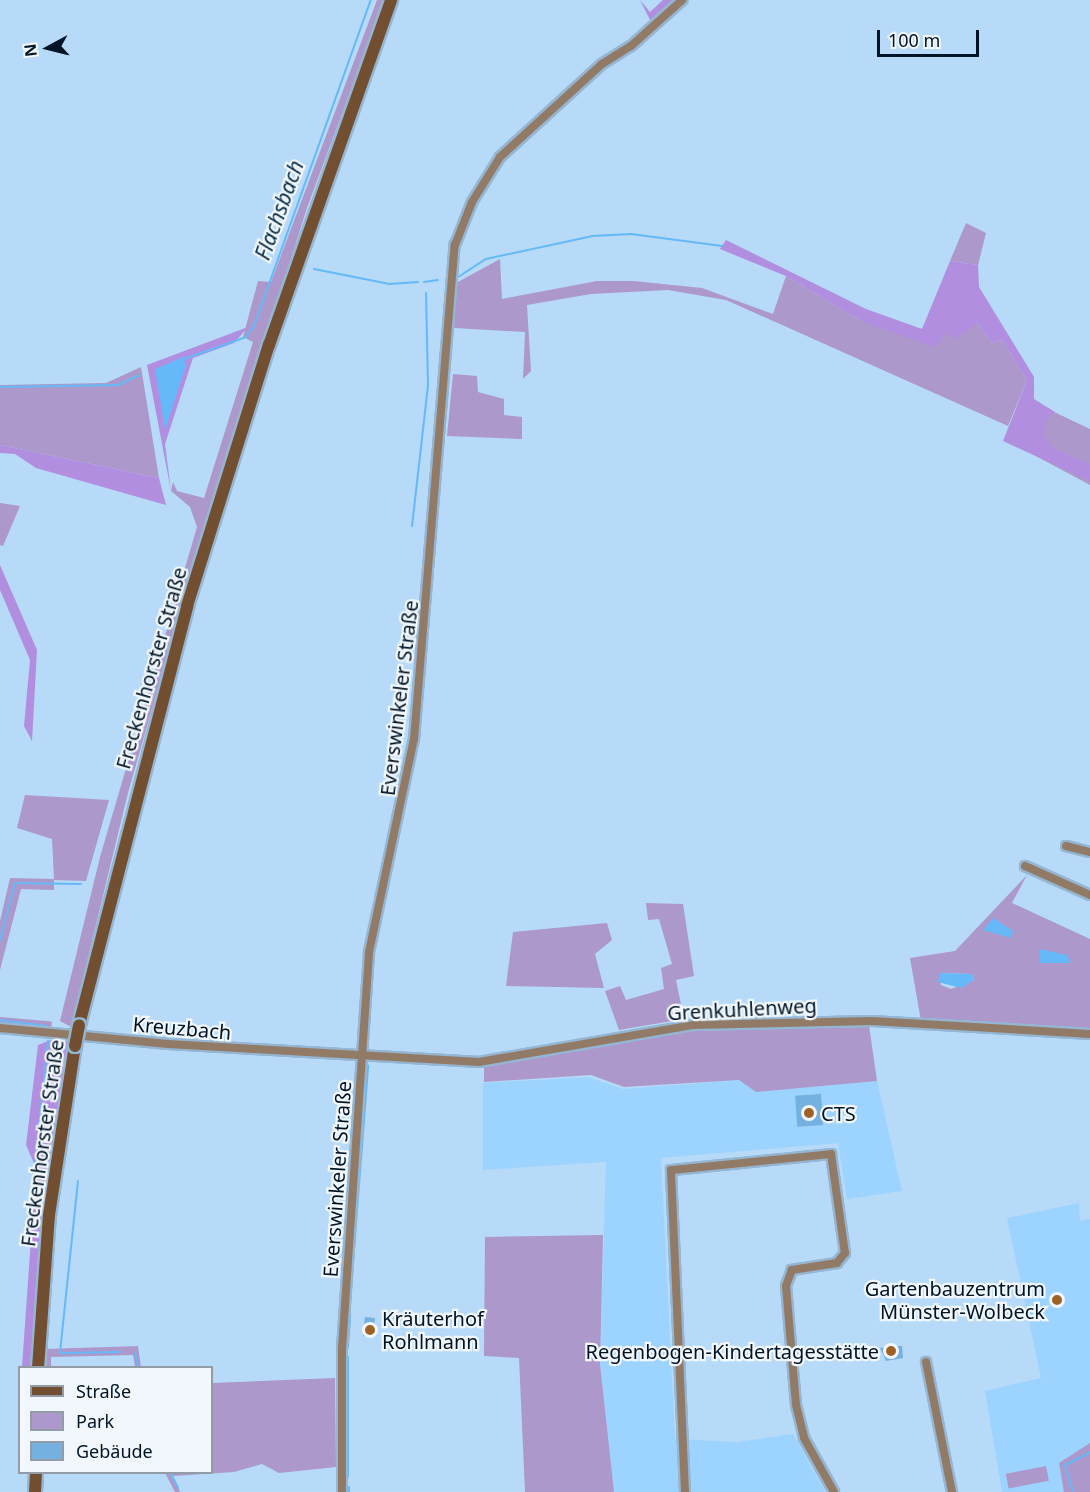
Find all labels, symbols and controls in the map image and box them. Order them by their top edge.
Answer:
north arrow [18,18,78,78]
scale bar [880,18,982,56]
text: 100 m [888,28,940,52]
text: N [18,42,42,58]
water label: Flachsbach [249,157,309,263]
street label: Freckenhorster Straße [111,564,191,772]
street label: Everswinkeler Straße [375,599,423,797]
street label: Grenkuhlenweg [667,993,817,1025]
street label: Kreuzbach [132,1012,232,1044]
street label: Freckenhorster Straße [16,1038,68,1248]
street label: Everswinkeler Straße [318,1080,356,1278]
place label: CTS [821,1101,856,1125]
marker: CTS [802,1106,816,1120]
place label: Gartenbauzentrum Münster-Wolbeck [865,1276,1045,1323]
marker: Gartenbauzentrum Münster-Wolbeck [1050,1293,1064,1307]
place label: Kräuterhof Rohlmann [382,1306,484,1353]
marker: Kräuterhof Rohlmann [363,1323,377,1337]
place label: Regenbogen-Kindertagesstätte [585,1339,879,1363]
marker: Regenbogen-Kindertagesstätte [884,1344,898,1358]
legend [18,1366,213,1474]
text: Straße [76,1379,131,1403]
text: Park [76,1409,114,1433]
text: Gebäude [76,1439,153,1463]

